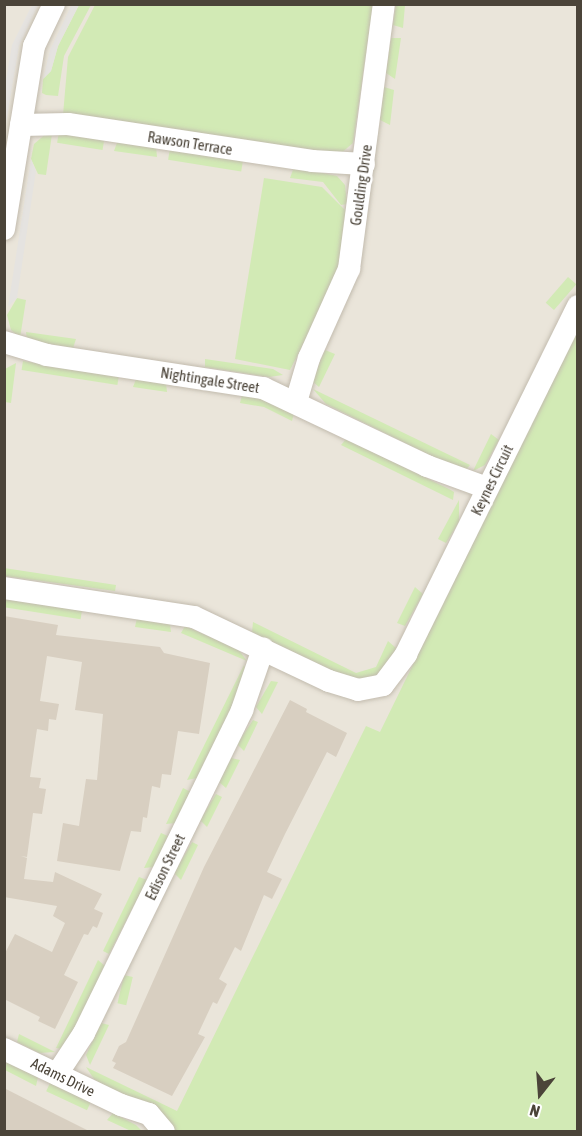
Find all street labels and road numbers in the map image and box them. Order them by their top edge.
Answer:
street label: Rawson Terrace [146,127,234,159]
street label: Goulding Drive [346,143,376,227]
street label: Nightingale Street [159,363,261,397]
street label: Keynes Circuit [467,442,517,518]
street label: Edison Street [141,831,189,903]
street label: Adams Drive [28,1054,98,1100]

